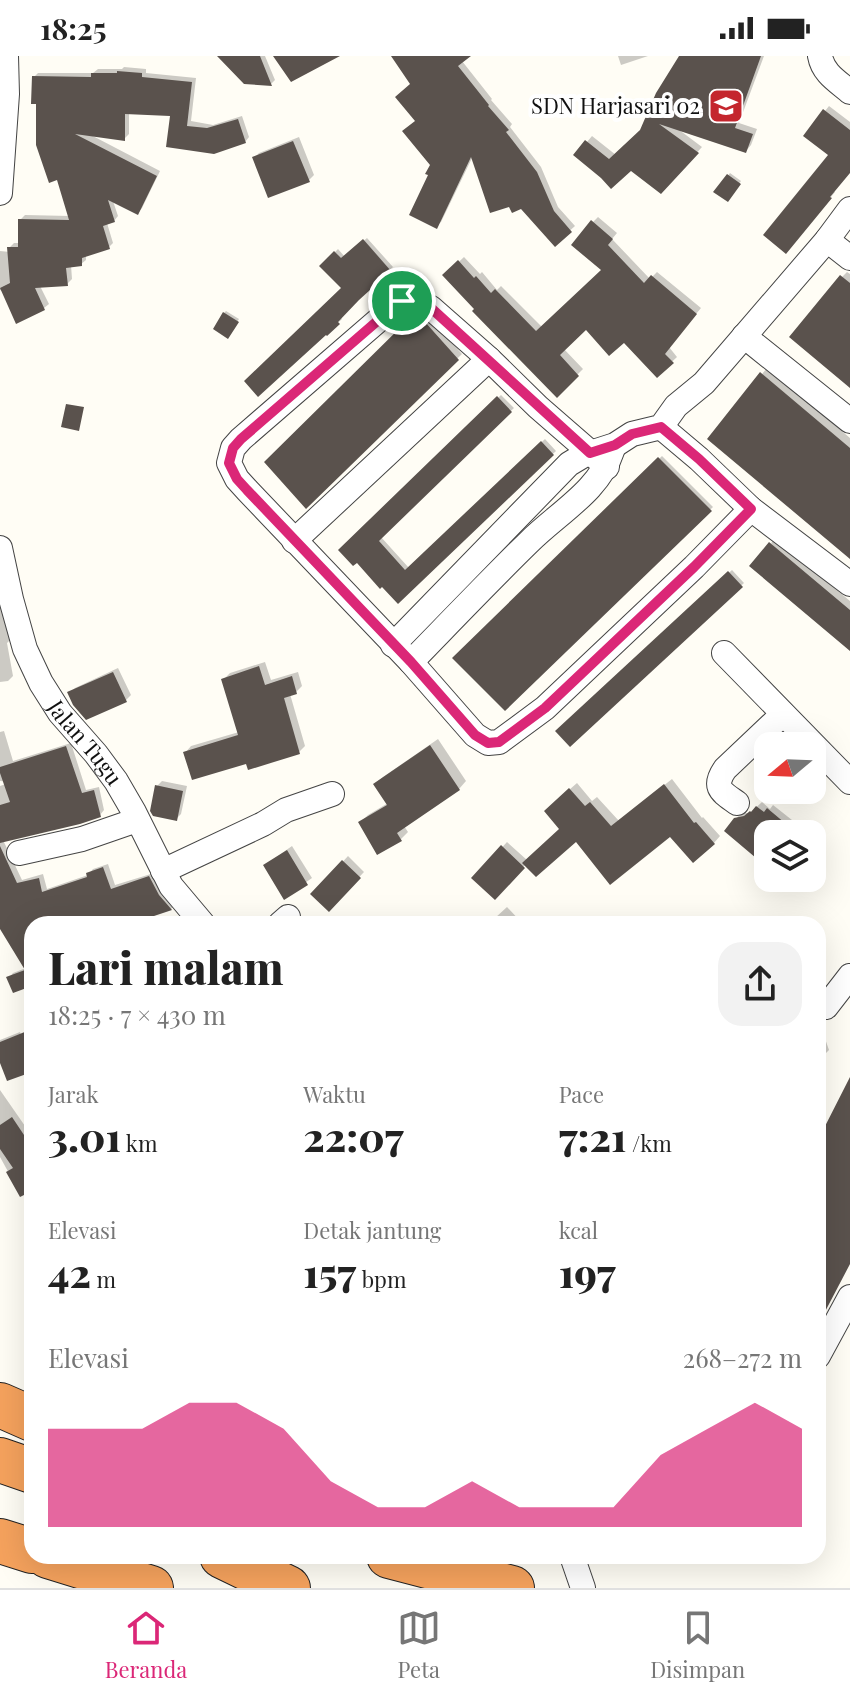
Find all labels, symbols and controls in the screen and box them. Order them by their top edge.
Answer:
text: 18:25 [40,8,106,48]
school or university icon: SDN Harjasari 02 [707,87,745,125]
place label: SDN Harjasari 02 [531,90,700,120]
pin [368,267,436,335]
icon: arrive [380,279,424,323]
street label: Jalan Tugu [41,693,130,791]
north arrow [754,732,826,804]
map controls [754,732,826,892]
button: layers [754,820,826,892]
text: Lari malam [48,937,284,996]
button: share [718,942,802,1026]
text: 18:25 · 7 × 430 m [48,997,226,1032]
text: Jarak [48,1079,99,1109]
text: Waktu [303,1079,366,1109]
text: Pace [559,1079,604,1109]
text: 3.01 [48,1109,121,1162]
text: 22:07 [303,1109,404,1162]
text: 7:21 [559,1109,627,1162]
text: km [121,1128,157,1158]
text: /km [627,1128,672,1158]
text: Elevasi [48,1215,116,1245]
text: Detak jantung [303,1215,442,1245]
text: kcal [559,1215,598,1245]
text: 42 [48,1245,91,1298]
text: 157 [303,1245,356,1298]
text: 197 [559,1245,616,1298]
text: m [91,1264,116,1294]
text: bpm [356,1264,406,1294]
text: Elevasi [48,1340,129,1375]
text: 268–272 m [683,1340,802,1375]
tab: Beranda [105,1606,187,1684]
tab: Peta [397,1606,441,1684]
tab: Disimpan [650,1606,745,1684]

